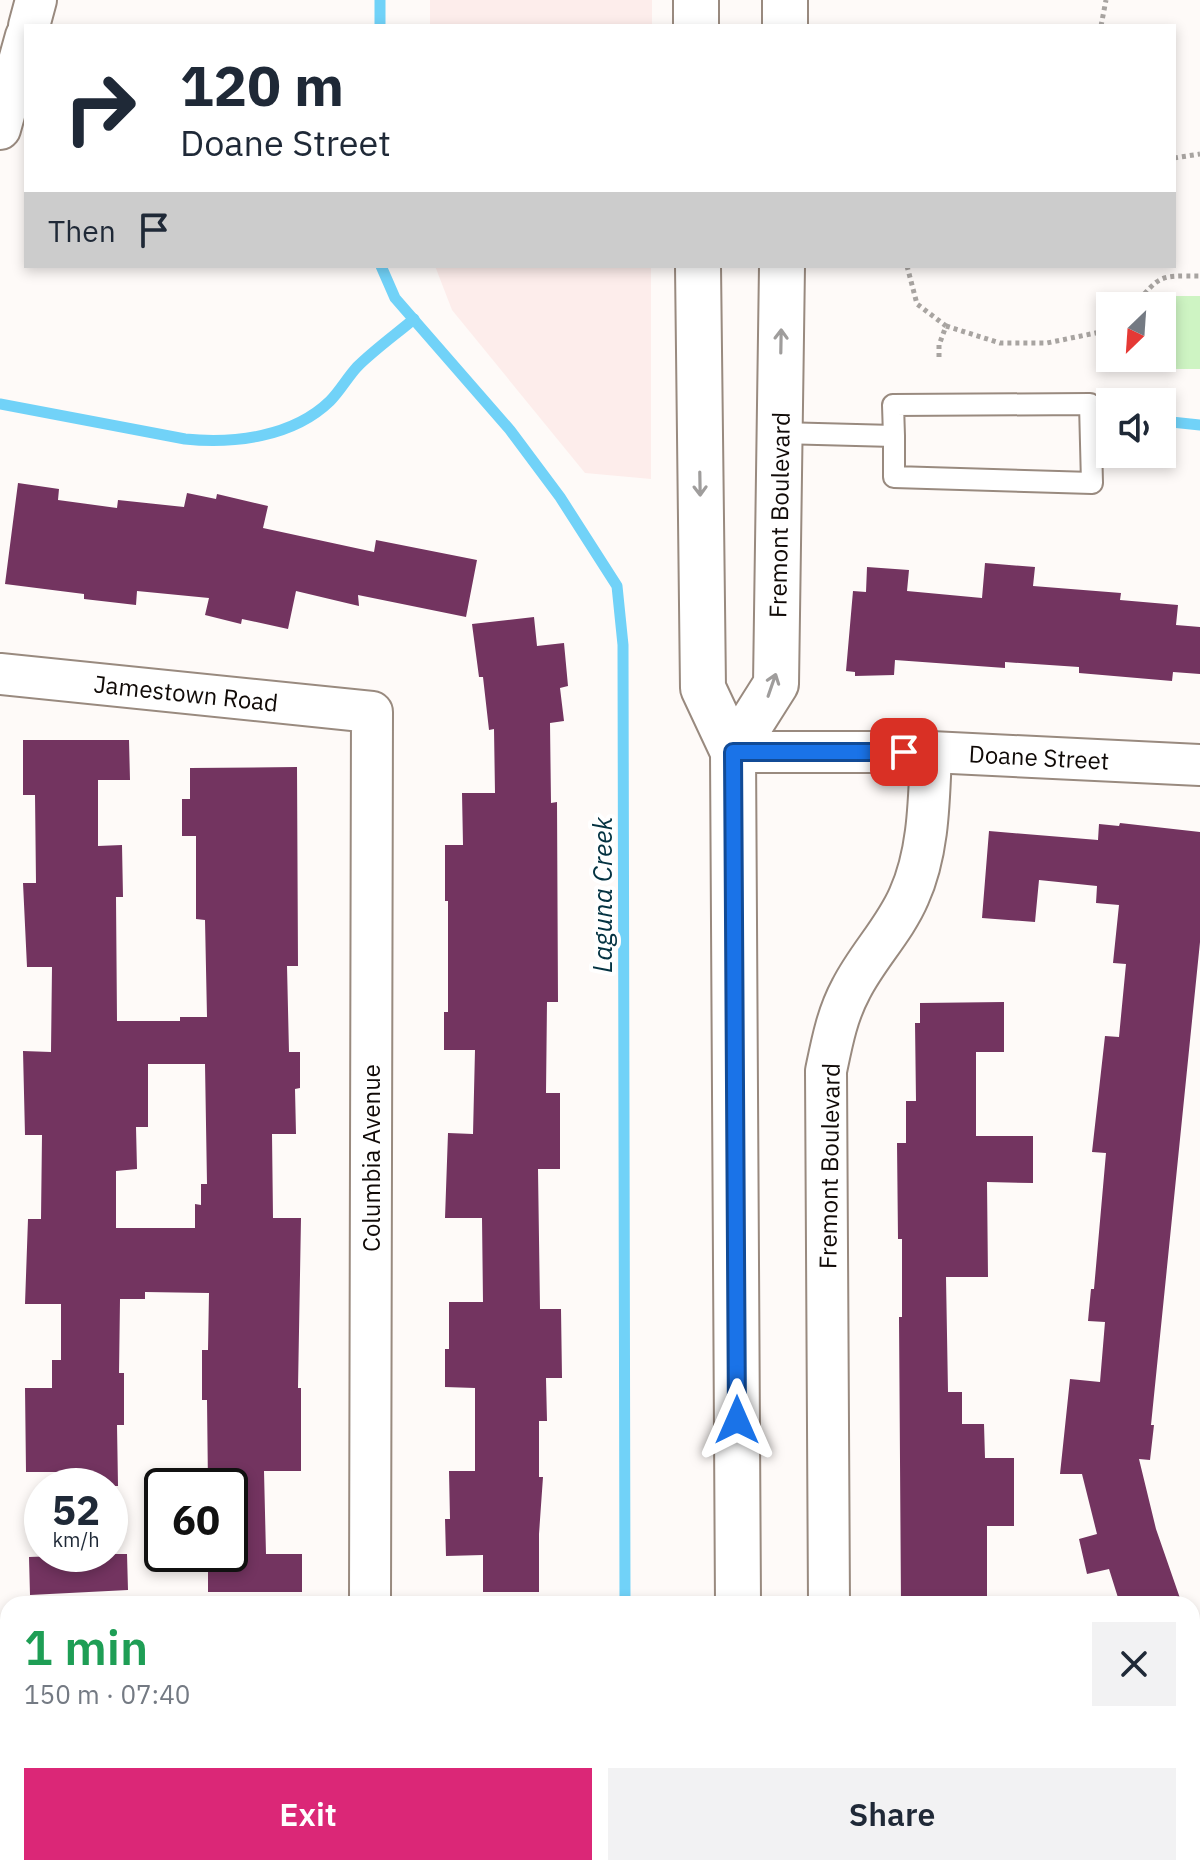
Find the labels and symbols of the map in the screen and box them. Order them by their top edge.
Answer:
north arrow [1096,292,1176,372]
one-way arrow [773,328,789,355]
street label: Fremont Boulevard [761,412,797,618]
one-way arrow [692,470,708,497]
street label: Jamestown Road [92,667,280,719]
one-way arrow [765,673,780,698]
pin [870,718,938,786]
street label: Doane Street [968,737,1110,777]
water label: Laguna Creek [585,816,619,973]
street label: Fremont Boulevard [811,1063,847,1269]
street label: Columbia Avenue [355,1064,387,1252]
position arrow [695,1378,779,1462]
speed limit sign: 60 [144,1468,248,1572]

